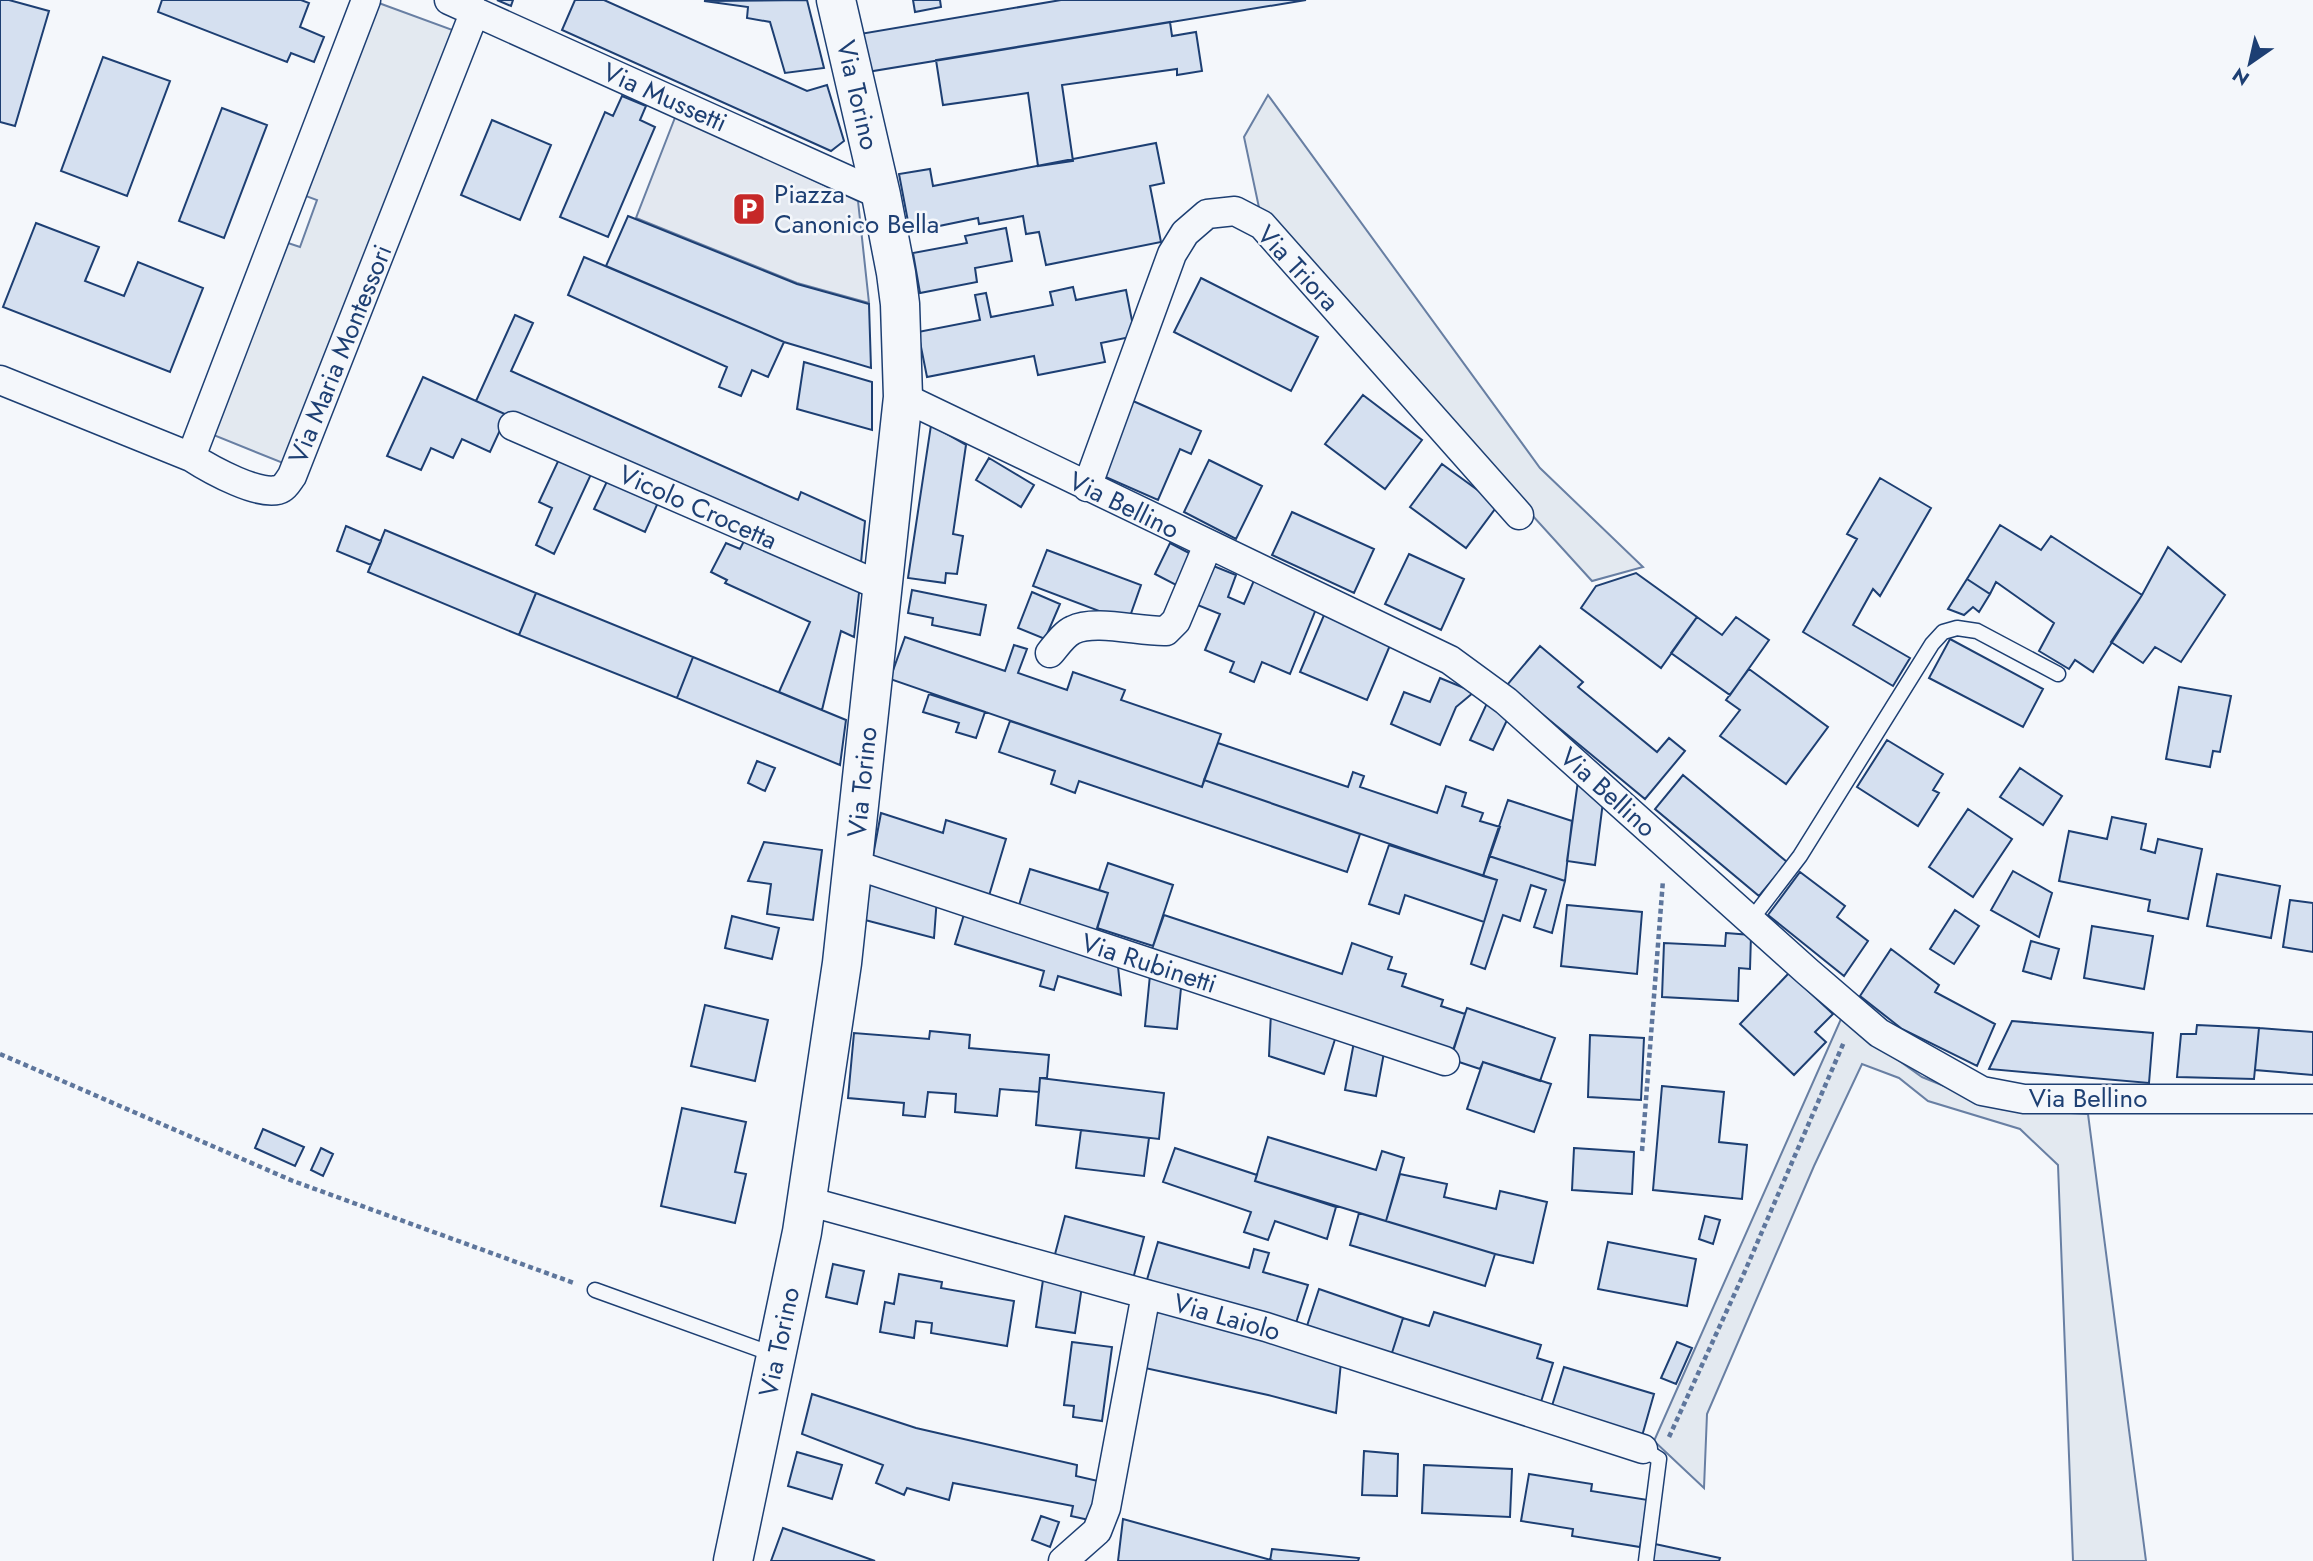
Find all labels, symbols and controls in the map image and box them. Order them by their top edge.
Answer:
north arrow [2215,28,2285,98]
street label: Via Torino [827,36,889,154]
street label: Via Mussetti [597,53,733,141]
text: N [2227,61,2255,92]
place label: Piazza Canonico Bella [774,175,939,243]
parking icon: Piazza Canonico Bella [730,190,768,228]
street label: Via Triora [1248,216,1348,320]
street label: Via Maria Montessori [279,239,401,469]
street label: Vicolo Crocetta [613,455,783,559]
street label: Via Bellino [1062,462,1186,548]
street label: Via Torino [837,725,887,839]
street label: Via Bellino [1551,738,1665,846]
street label: Via Rubinetti [1076,923,1222,1003]
street label: Via Bellino [2029,1079,2147,1117]
street label: Via Torino [749,1284,809,1400]
street label: Via Laiolo [1169,1284,1285,1350]

